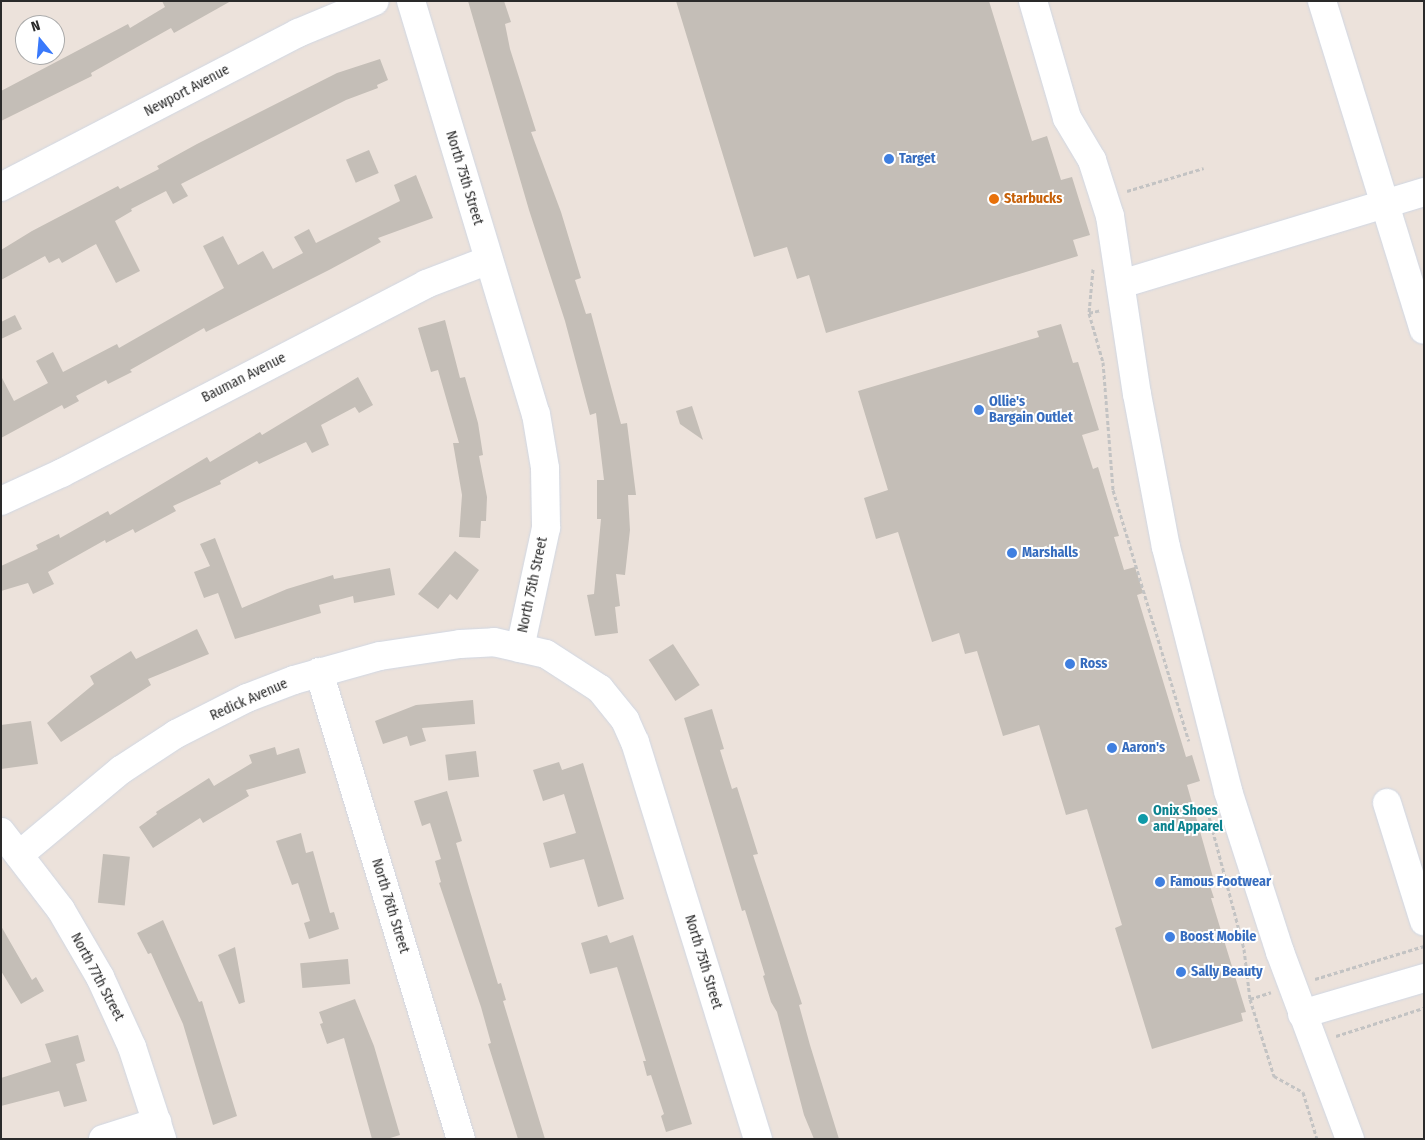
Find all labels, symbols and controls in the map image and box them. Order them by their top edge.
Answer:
north arrow [15,15,65,65]
text: N [29,17,42,35]
street label: Newport Avenue [141,61,233,121]
street label: North 75th Street [442,129,486,227]
place label: Target [899,151,936,167]
marker: Target [883,153,895,165]
place label: Starbucks [1004,191,1062,207]
marker: Starbucks [988,193,1000,205]
street label: Bauman Avenue [199,350,289,406]
place label: Ollie's Bargain Outlet [989,394,1073,427]
marker: Ollie's Bargain Outlet [973,404,985,416]
street label: North 75th Street [515,536,551,634]
place label: Marshalls [1022,545,1078,561]
marker: Marshalls [1006,547,1018,559]
place label: Ross [1080,656,1107,672]
marker: Ross [1064,658,1076,670]
street label: Redick Avenue [208,675,290,725]
place label: Aaron's [1122,740,1165,756]
marker: Aaron's [1106,742,1118,754]
place label: Onix Shoes and Apparel [1153,803,1223,836]
marker: Onix Shoes and Apparel [1137,813,1149,825]
street label: North 76th Street [368,857,412,955]
place label: Famous Footwear [1170,874,1271,890]
marker: Famous Footwear [1154,876,1166,888]
street label: North 75th Street [681,913,725,1011]
place label: Boost Mobile [1180,929,1256,945]
street label: North 77th Street [67,930,127,1024]
marker: Boost Mobile [1164,931,1176,943]
place label: Sally Beauty [1191,964,1263,980]
marker: Sally Beauty [1175,966,1187,978]

